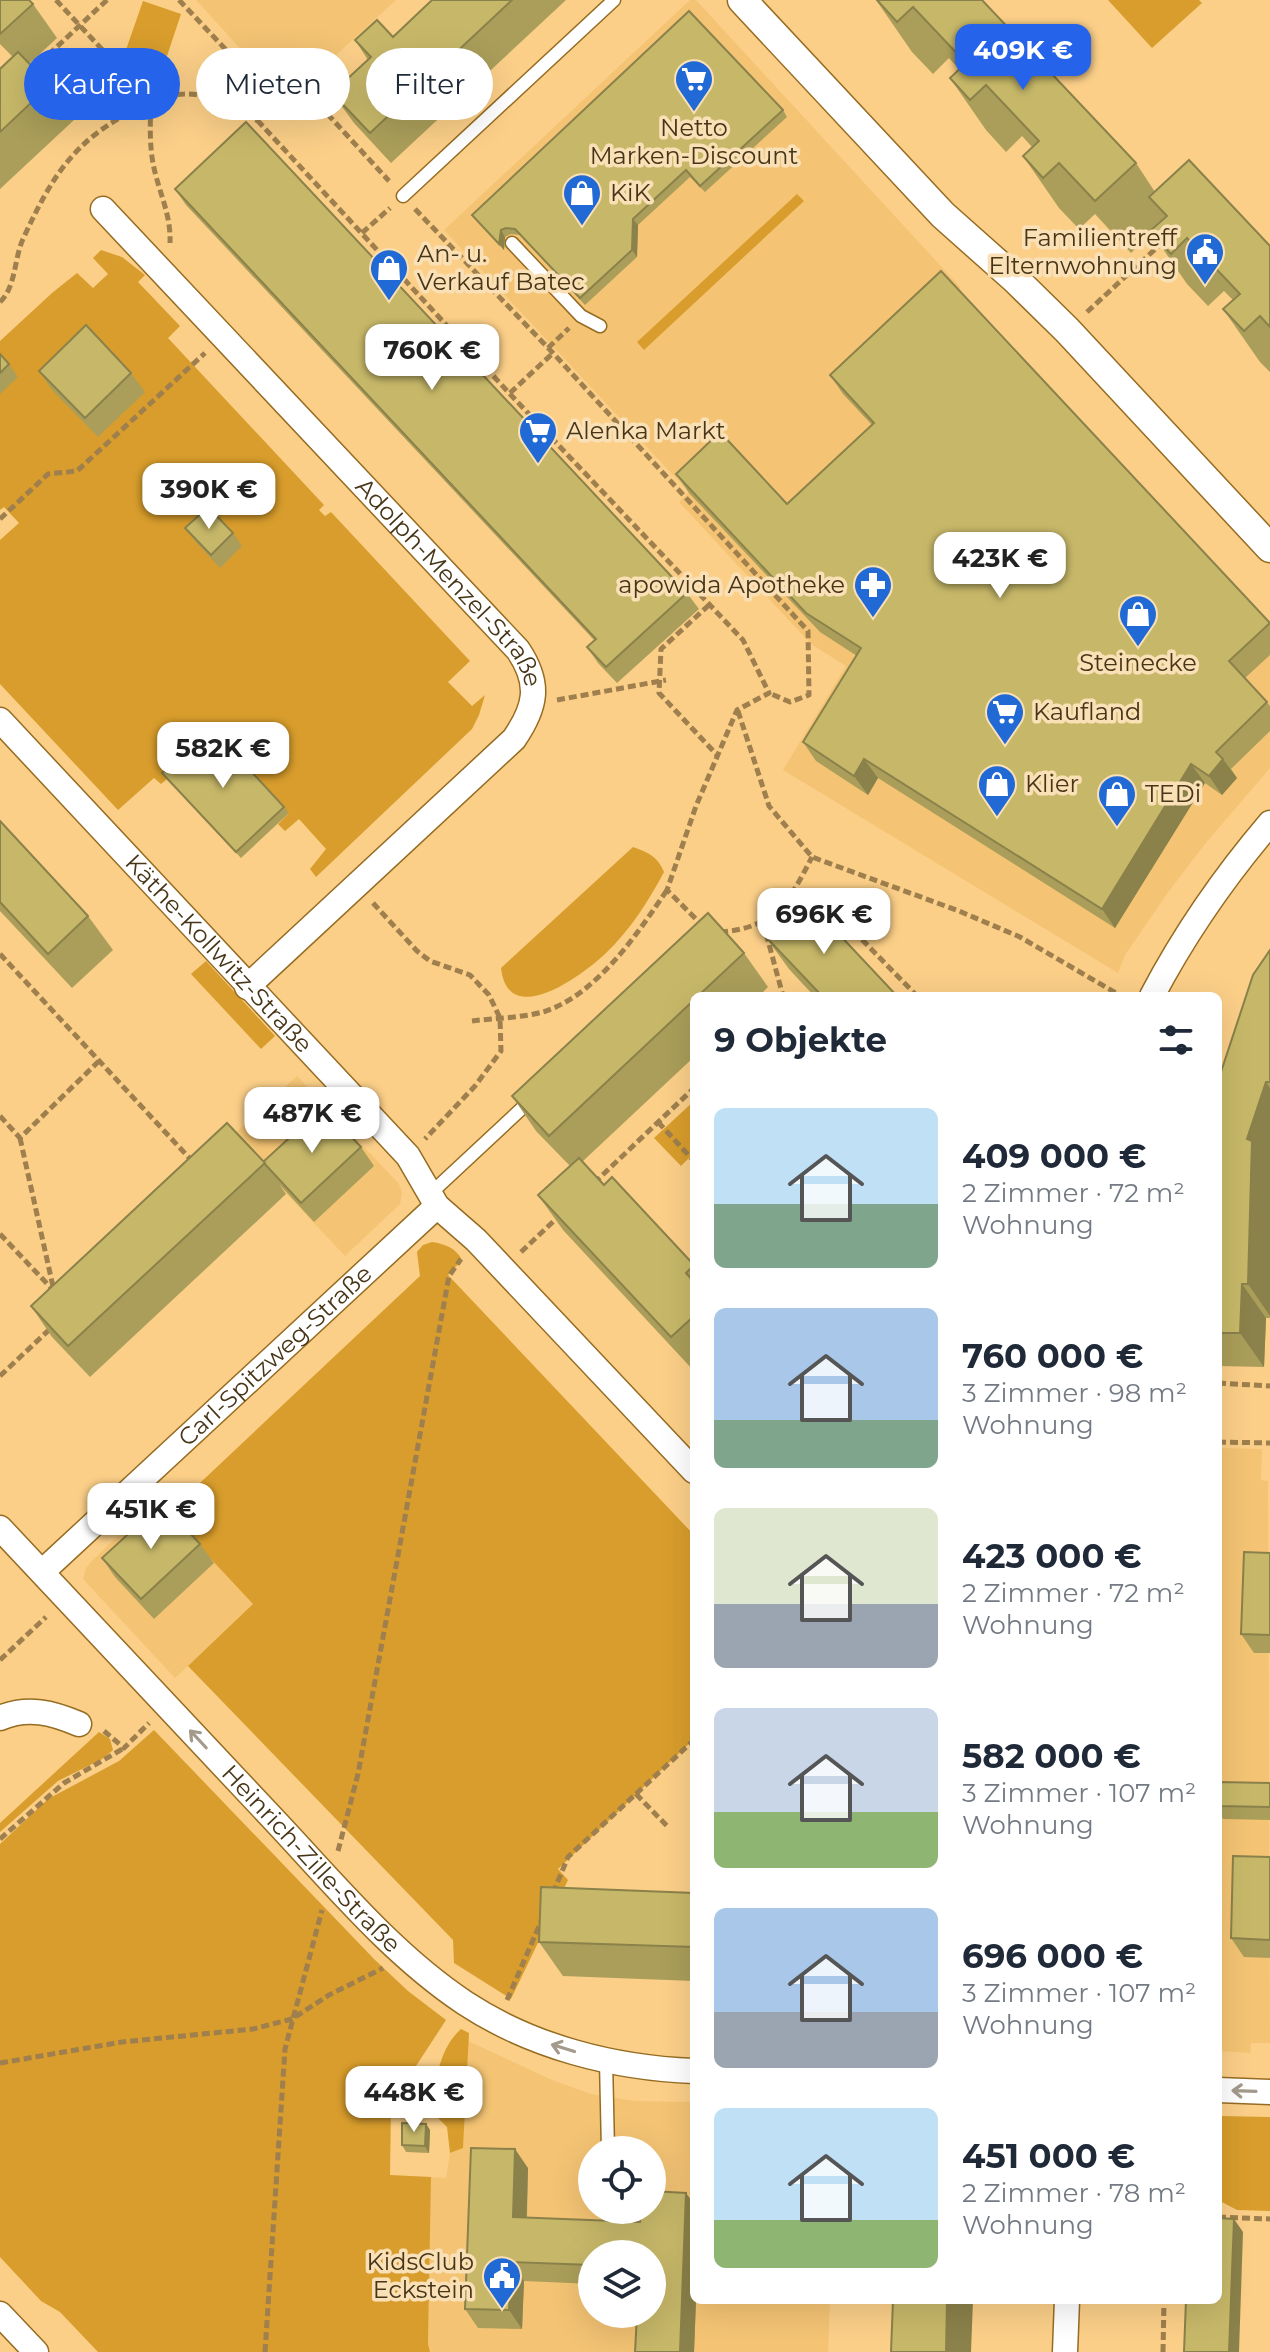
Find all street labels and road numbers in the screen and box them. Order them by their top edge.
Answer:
street label: Adolph-Menzel-Straße [350,472,548,689]
street label: Käthe-Kollwitz-Straße [119,848,319,1059]
street label: Carl-Spitzweg-Straße [172,1259,378,1452]
street label: Heinrich-Zille-Straße [216,1758,407,1958]

